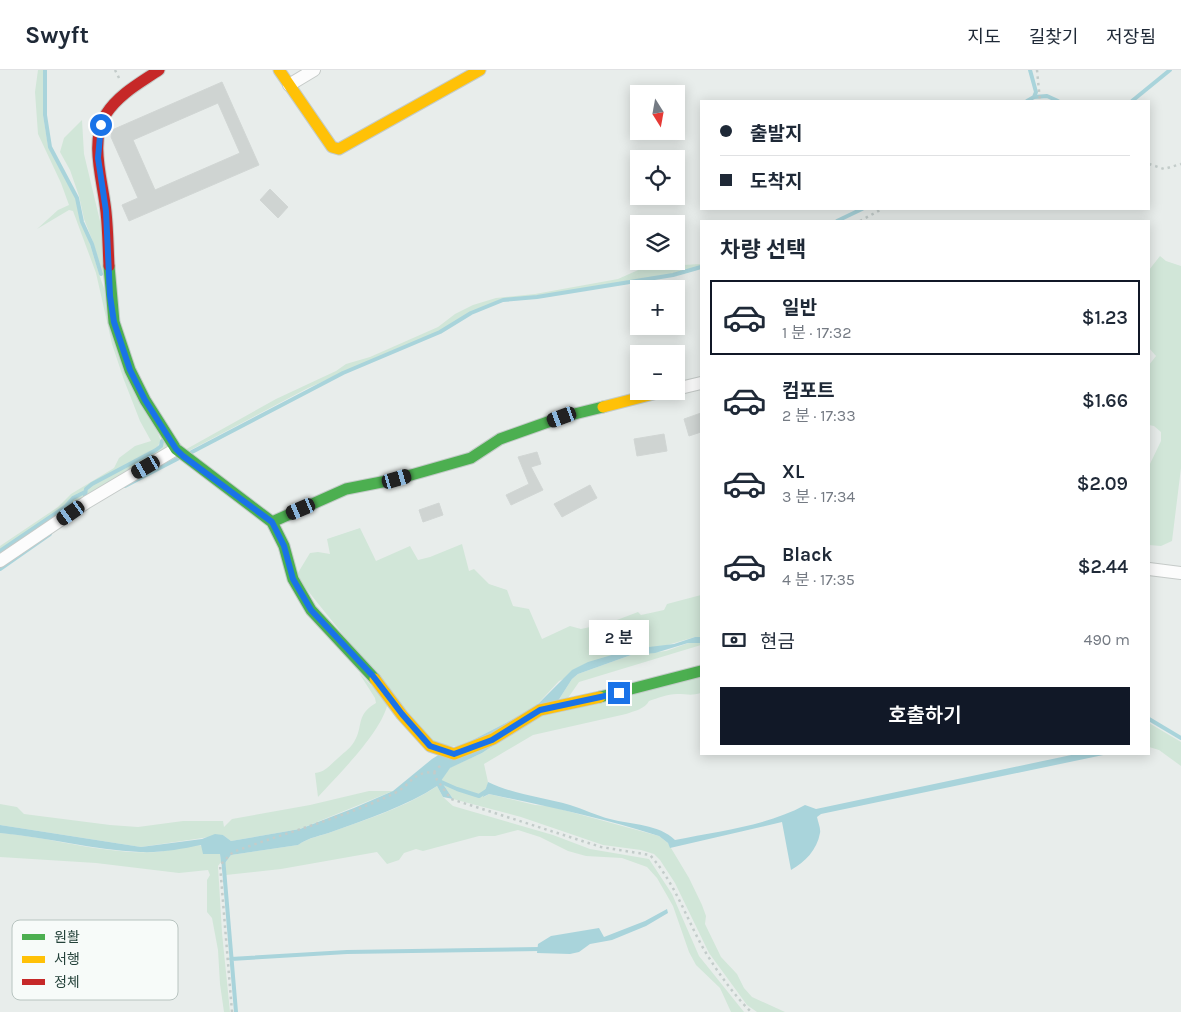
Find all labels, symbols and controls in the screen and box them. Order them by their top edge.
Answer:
text: Swyft [25,21,89,49]
text: 지도 [968,26,1001,48]
text: 길찾기 [1029,26,1078,48]
text: 저장됨 [1106,26,1156,48]
north arrow [630,85,685,140]
map controls [630,85,685,400]
route start [90,114,112,136]
text: 출발지 [750,123,802,145]
button: locate [630,150,685,205]
text: 도착지 [750,171,802,193]
button: layers [630,215,685,270]
text: 차량 선택 [720,237,807,263]
button: + [630,280,685,335]
icon: car [722,295,767,340]
text: 일반 [782,297,817,319]
text: $1.23 [1082,307,1128,329]
text: 1 분 · 17:32 [782,323,851,342]
button: − [630,345,685,400]
icon: car [722,378,767,423]
text: 컴포트 [782,380,834,402]
text: $1.66 [1082,390,1128,412]
car [545,405,578,429]
text: 2 분 · 17:33 [782,406,856,425]
car [129,453,162,481]
icon: car [722,461,767,506]
text: XL [782,461,804,483]
car [380,468,413,490]
text: $2.09 [1077,473,1128,495]
text: 3 분 · 17:34 [782,487,855,506]
car [284,496,317,522]
car [54,498,87,528]
icon: car [722,544,767,589]
text: Black [782,544,833,566]
text: $2.44 [1078,556,1128,578]
text: 4 분 · 17:35 [782,570,855,589]
callout: 2 분 [589,620,649,656]
icon: cash [720,626,748,654]
text: 2 분 [605,628,633,647]
text: 490 m [1084,630,1130,649]
text: 현금 [760,631,795,653]
route end [608,682,630,704]
button: 호출하기 [720,687,1130,745]
legend [12,920,178,1000]
text: 원활 [54,929,80,946]
text: 서행 [54,951,80,968]
text: 정체 [54,974,80,991]

